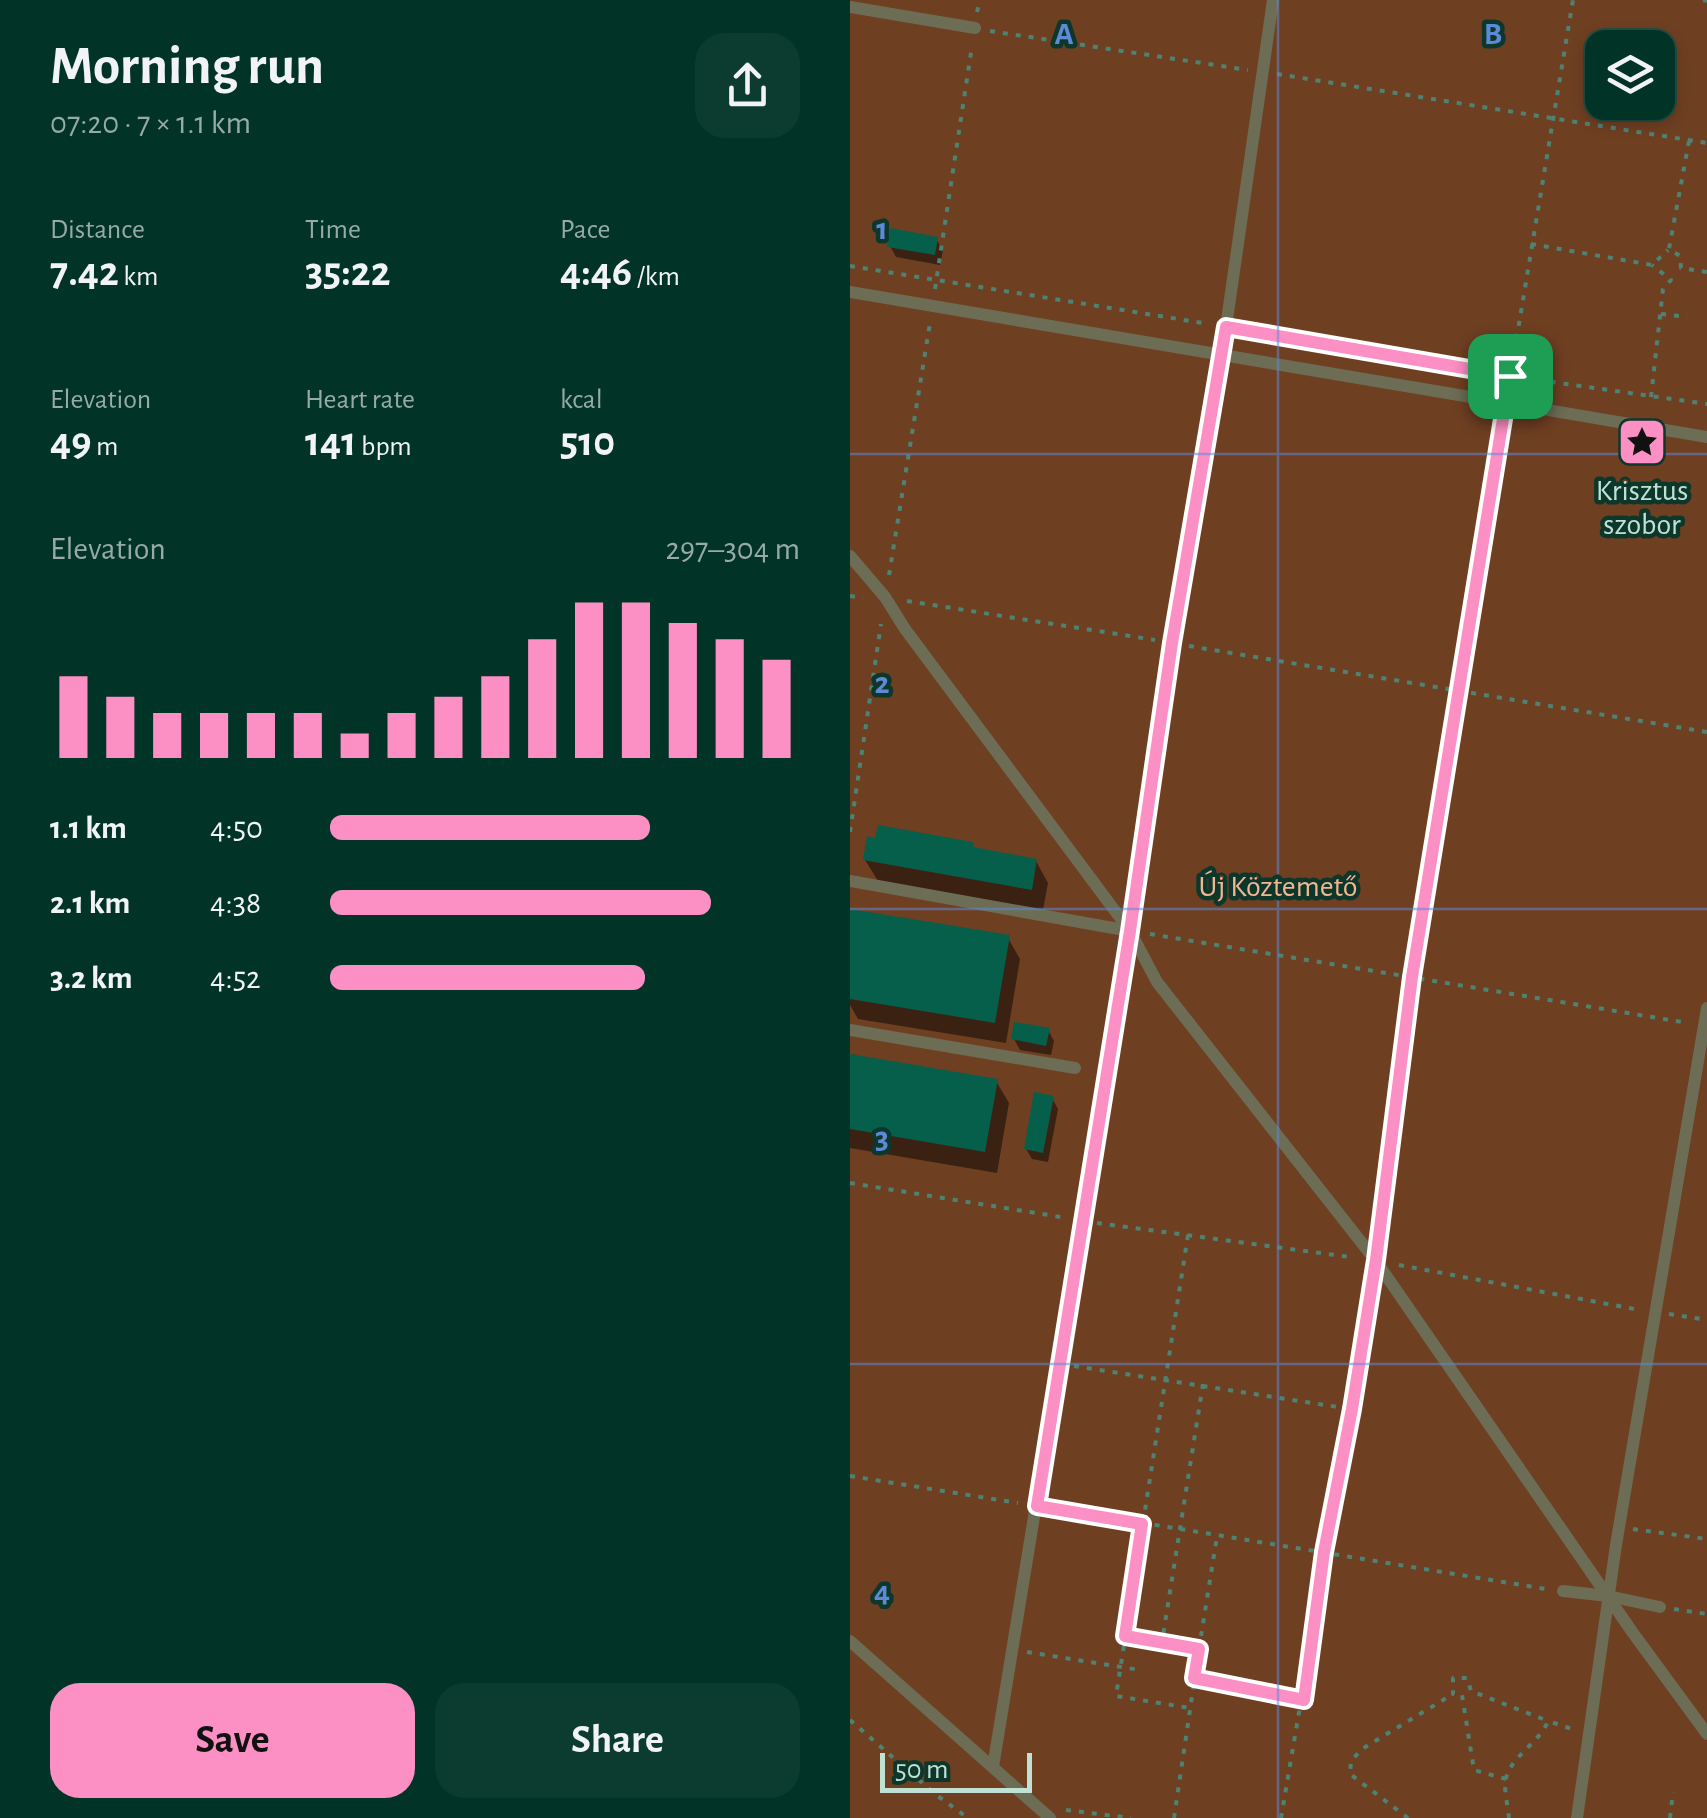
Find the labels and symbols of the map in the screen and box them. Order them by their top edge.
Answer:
text: A [1054,18,1074,50]
text: B [1484,18,1502,50]
text: 1 [876,213,888,245]
pin [1468,334,1553,419]
place icon: Krisztus szobor [1616,416,1668,468]
place label: Krisztus szobor [1596,476,1688,540]
text: 2 [874,667,890,699]
park label: Új Köztemető [1199,870,1357,902]
text: 3 [875,1122,889,1154]
text: 4 [874,1576,890,1608]
scale bar [880,1748,1032,1792]

